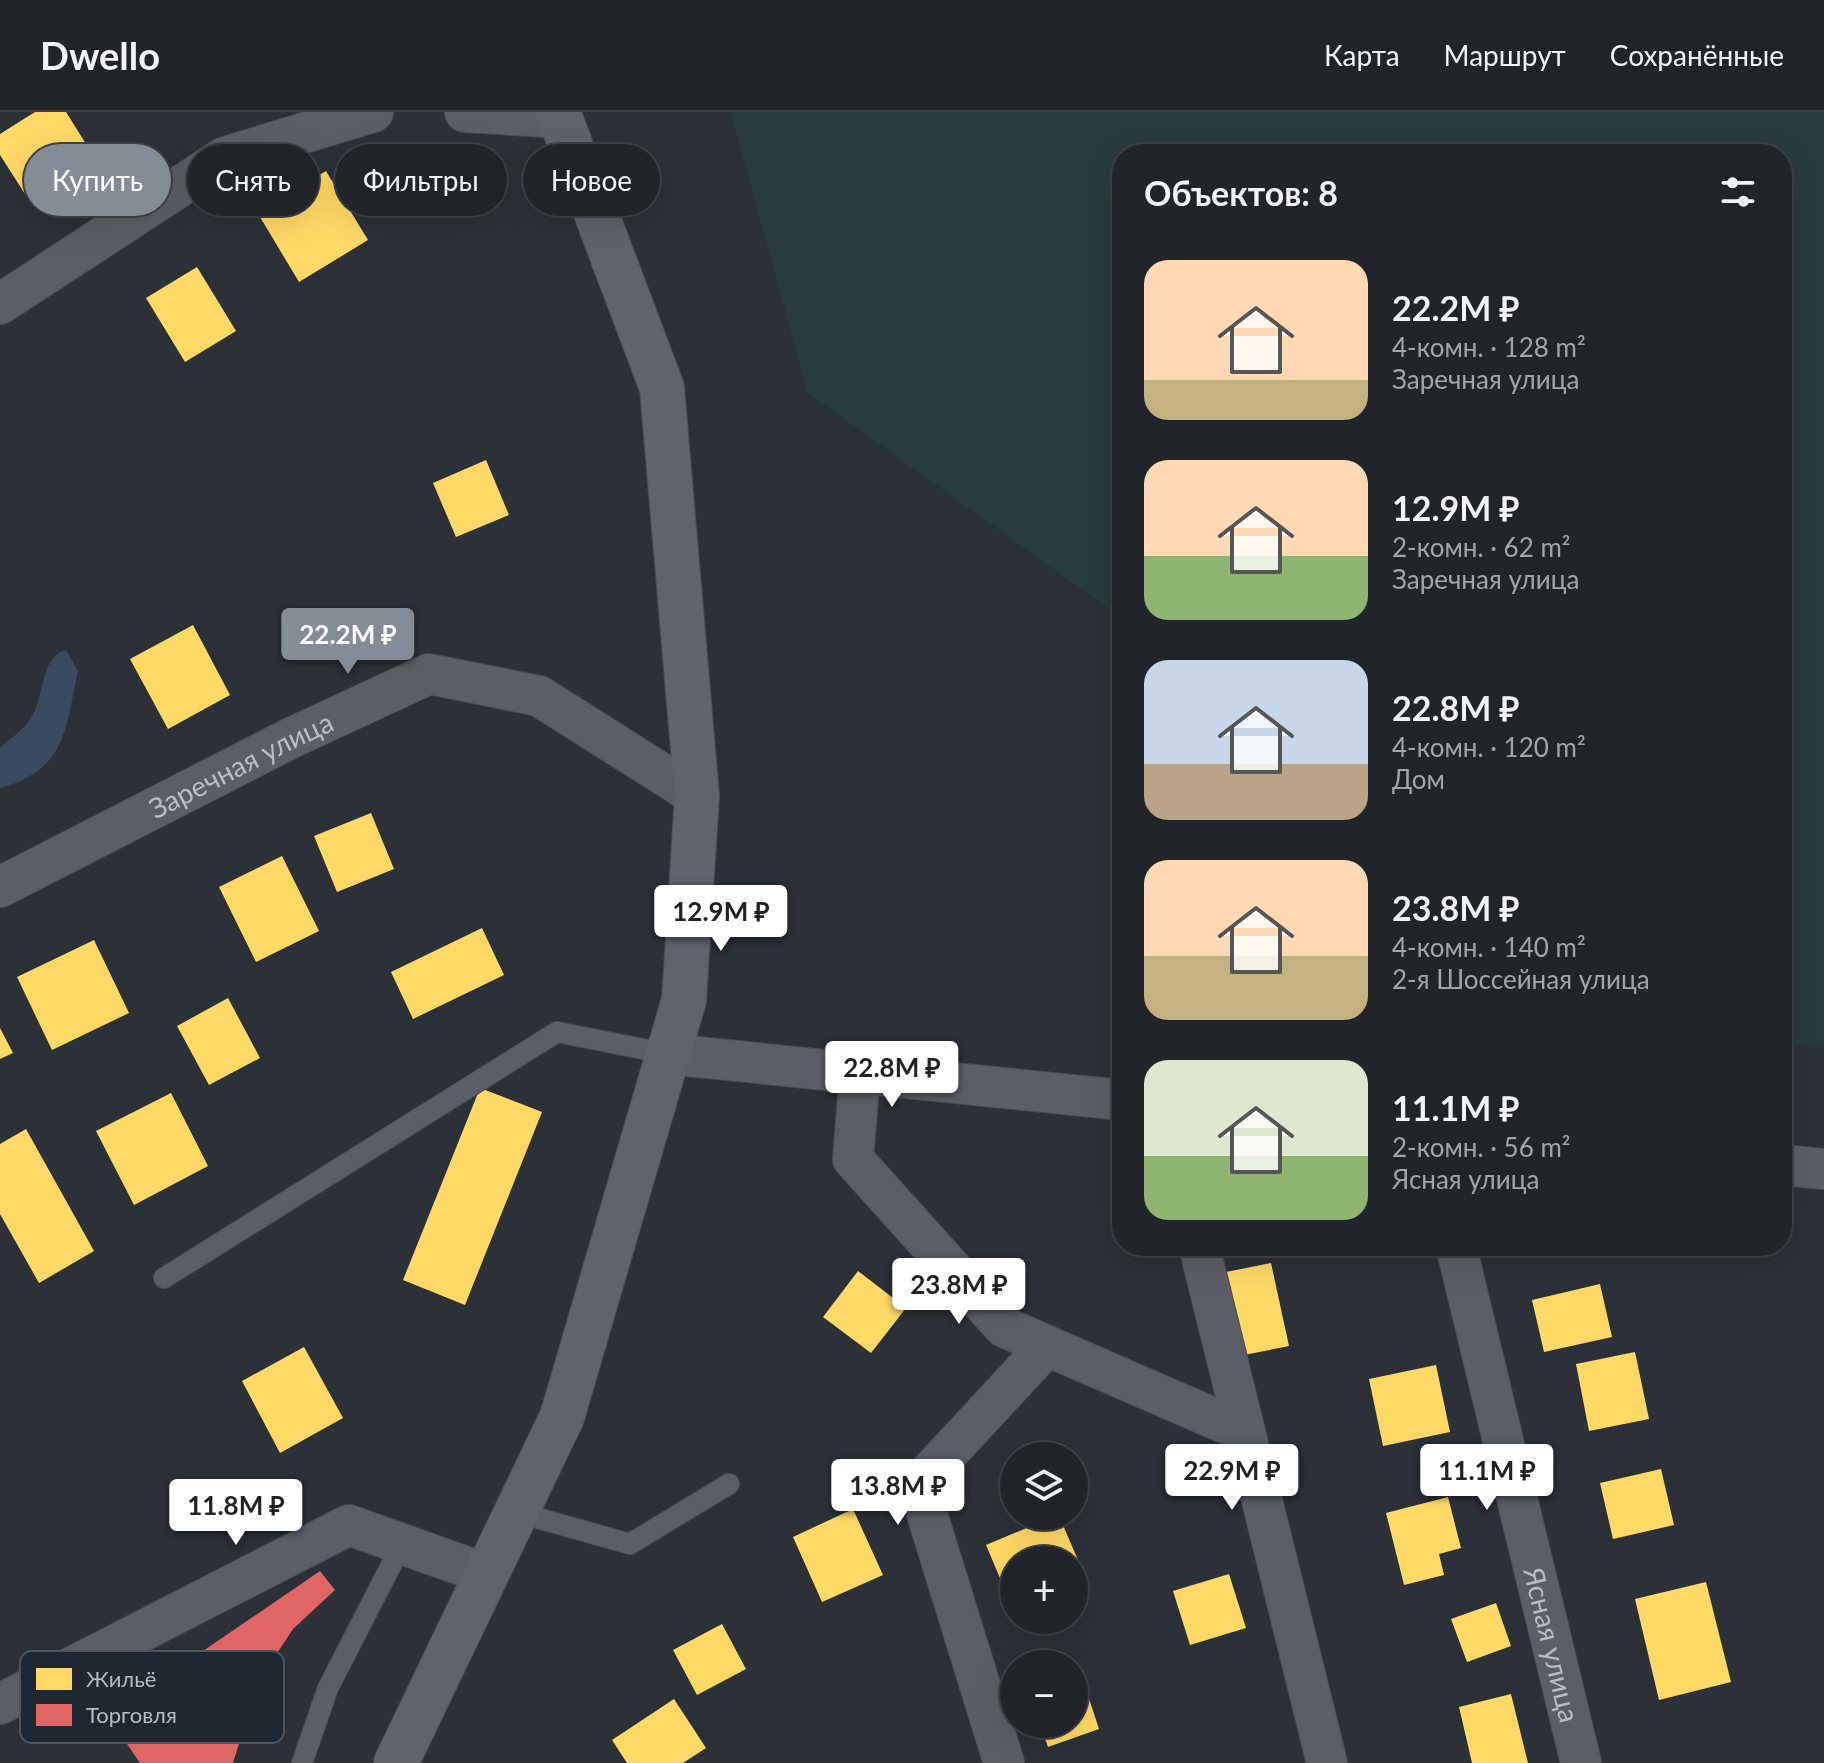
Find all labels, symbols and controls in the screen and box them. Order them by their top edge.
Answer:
text: Dwello [40,32,160,78]
text: Карта [1324,38,1400,72]
text: Маршрут [1444,38,1566,72]
text: Сохранённые [1610,38,1784,72]
chip: Купить [24,144,171,216]
chip: Снять [187,144,319,216]
chip: Фильтры [335,144,507,216]
chip: Новое [523,144,660,216]
icon: filters [1716,170,1760,214]
text: Объектов: 8 [1144,172,1338,213]
text: 22.2M ₽ [1392,287,1519,328]
icon: home [1208,292,1304,388]
text: 4-комн. · 128 m² [1392,331,1586,363]
text: Заречная улица [1392,363,1579,395]
text: 12.9M ₽ [1392,487,1519,528]
icon: home [1208,492,1304,588]
text: 2-комн. · 62 m² [1392,531,1571,563]
text: Заречная улица [1392,563,1579,595]
pin: 22.2M ₽ [274,608,422,676]
text: 22.2M ₽ [299,618,397,650]
text: 22.8M ₽ [1392,687,1519,728]
icon: home [1208,692,1304,788]
street label: Заречная улица [143,704,338,825]
text: 4-комн. · 120 m² [1392,731,1586,763]
text: Дом [1392,763,1445,795]
pin: 12.9M ₽ [647,885,795,953]
text: 23.8M ₽ [1392,887,1519,928]
icon: home [1208,892,1304,988]
text: 12.9M ₽ [672,895,770,927]
text: 4-комн. · 140 m² [1392,931,1586,963]
text: 2-я Шоссейная улица [1392,963,1650,995]
pin: 22.8M ₽ [818,1041,966,1109]
text: 22.8M ₽ [843,1051,941,1083]
text: 11.1M ₽ [1392,1087,1519,1128]
icon: home [1208,1092,1304,1188]
text: 2-комн. · 56 m² [1392,1131,1571,1163]
text: Ясная улица [1392,1163,1539,1195]
pin: 23.8M ₽ [885,1258,1033,1326]
text: 23.8M ₽ [910,1268,1008,1300]
map controls [1000,1442,1088,1738]
button: layers [1000,1442,1088,1530]
pin: 22.9M ₽ [1158,1444,1306,1512]
pin: 11.1M ₽ [1413,1444,1561,1512]
text: 22.9M ₽ [1183,1454,1281,1486]
text: 11.1M ₽ [1438,1454,1536,1486]
pin: 13.8M ₽ [824,1459,972,1527]
text: 13.8M ₽ [849,1469,947,1501]
pin: 11.8M ₽ [162,1479,310,1547]
text: 11.8M ₽ [187,1489,285,1521]
button: + [1000,1546,1088,1634]
street label: Ясная улица [1517,1562,1588,1726]
button: − [1000,1650,1088,1738]
legend [20,1651,284,1743]
text: Жильё [86,1665,156,1692]
text: Торговля [86,1701,177,1728]

